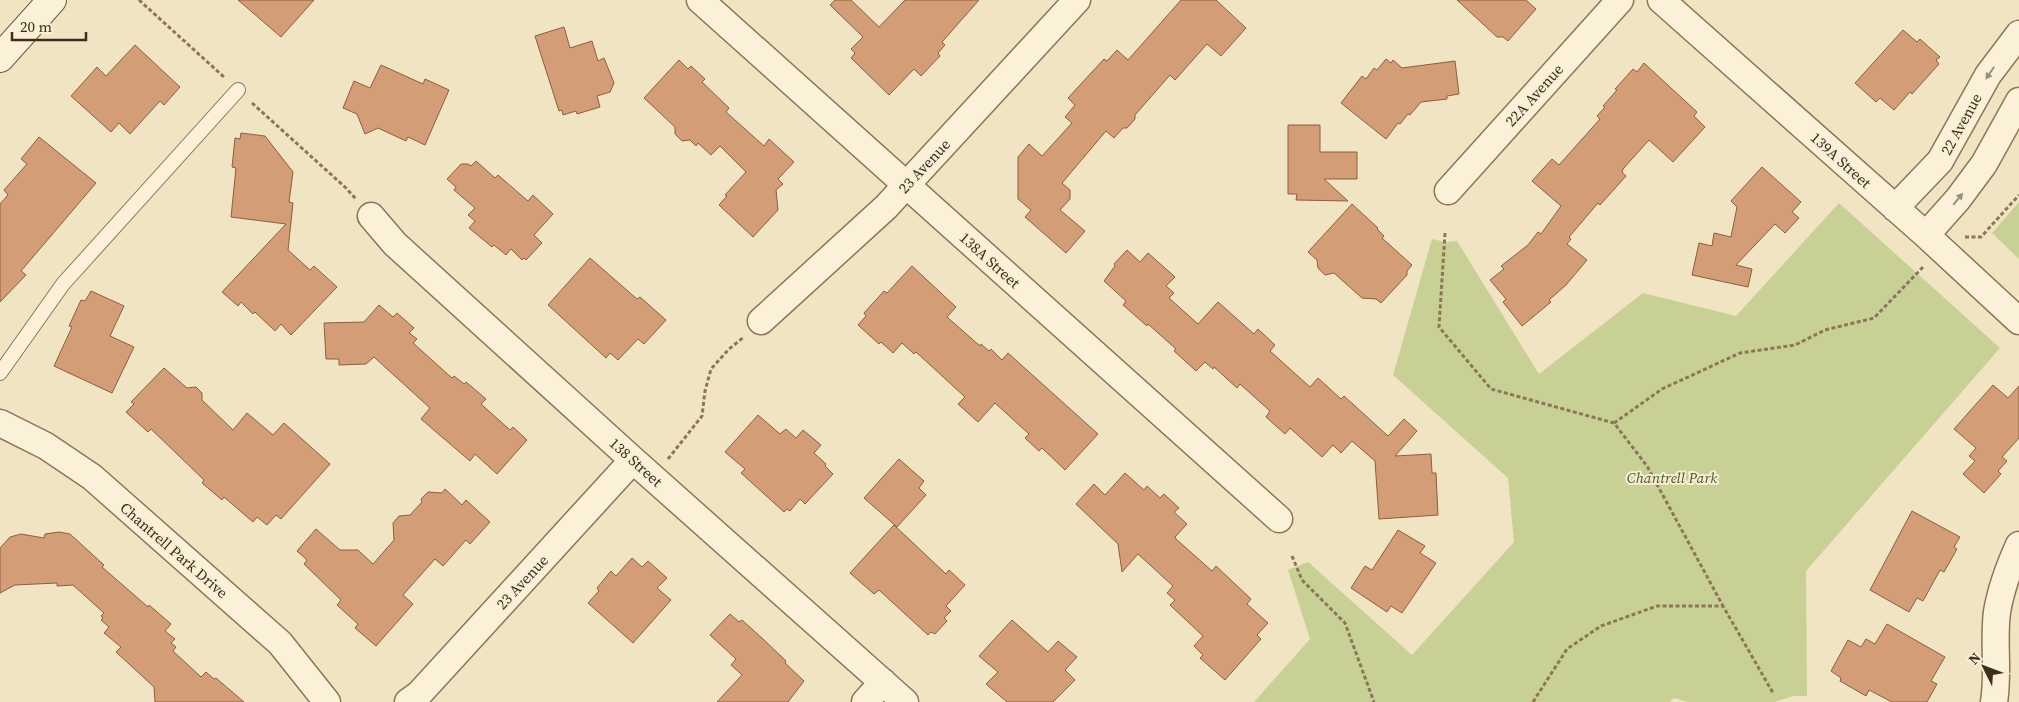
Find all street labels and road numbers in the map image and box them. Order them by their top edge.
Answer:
street label: 22A Avenue [1500,59,1568,131]
street label: 22 Avenue [1935,89,1987,159]
street label: 139A Street [1806,127,1876,193]
street label: 23 Avenue [893,134,955,198]
street label: 138A Street [955,227,1025,293]
street label: 138 Street [605,433,667,492]
street label: Chantrell Park Drive [116,497,233,603]
street label: 23 Avenue [491,550,553,614]

